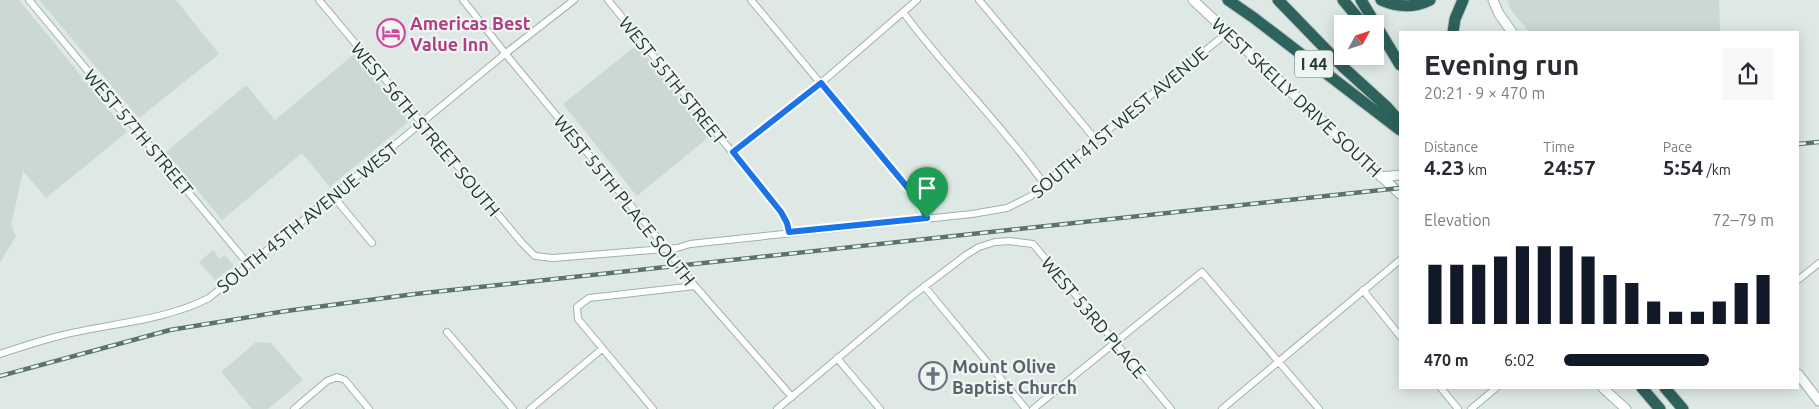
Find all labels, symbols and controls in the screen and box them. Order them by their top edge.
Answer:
street label: WEST 55TH STREET [615,12,731,148]
place label: Americas Best Value Inn [410,13,531,54]
street label: WEST SKELLY DRIVE SOUTH [1208,13,1386,181]
north arrow [1334,15,1384,65]
map controls [1334,15,1384,65]
hotel icon: Americas Best Value Inn [376,18,406,48]
street label: WEST 56TH STREET SOUTH [347,38,505,220]
street label: SOUTH 41ST WEST AVENUE [1027,42,1211,202]
button: share [1722,48,1774,100]
text: Evening run [1424,49,1579,80]
road number: I 44 [1295,51,1333,78]
street label: WEST 57TH STREET [81,65,197,199]
text: 20:21 · 9 × 470 m [1424,84,1545,102]
street label: WEST 55TH PLACE SOUTH [550,111,700,289]
street label: SOUTH 45TH AVENUE WEST [212,138,402,296]
text: Distance [1424,139,1478,155]
text: Time [1543,139,1575,155]
text: Pace [1663,139,1692,155]
text: 4.23 [1424,155,1465,179]
text: 24:57 [1543,155,1596,179]
text: 5:54 [1663,155,1703,179]
text: km [1465,162,1487,178]
text: /km [1703,162,1731,178]
pin [906,167,948,218]
icon: arrive [913,174,941,202]
text: Elevation [1424,211,1491,229]
text: 72–79 m [1712,211,1774,229]
street label: WEST 53RD PLACE [1038,252,1150,382]
text: 470 m [1424,351,1469,369]
text: 6:02 [1504,351,1535,369]
place label: Mount Olive Baptist Church [952,356,1077,397]
church icon: Mount Olive Baptist Church [918,361,948,391]

